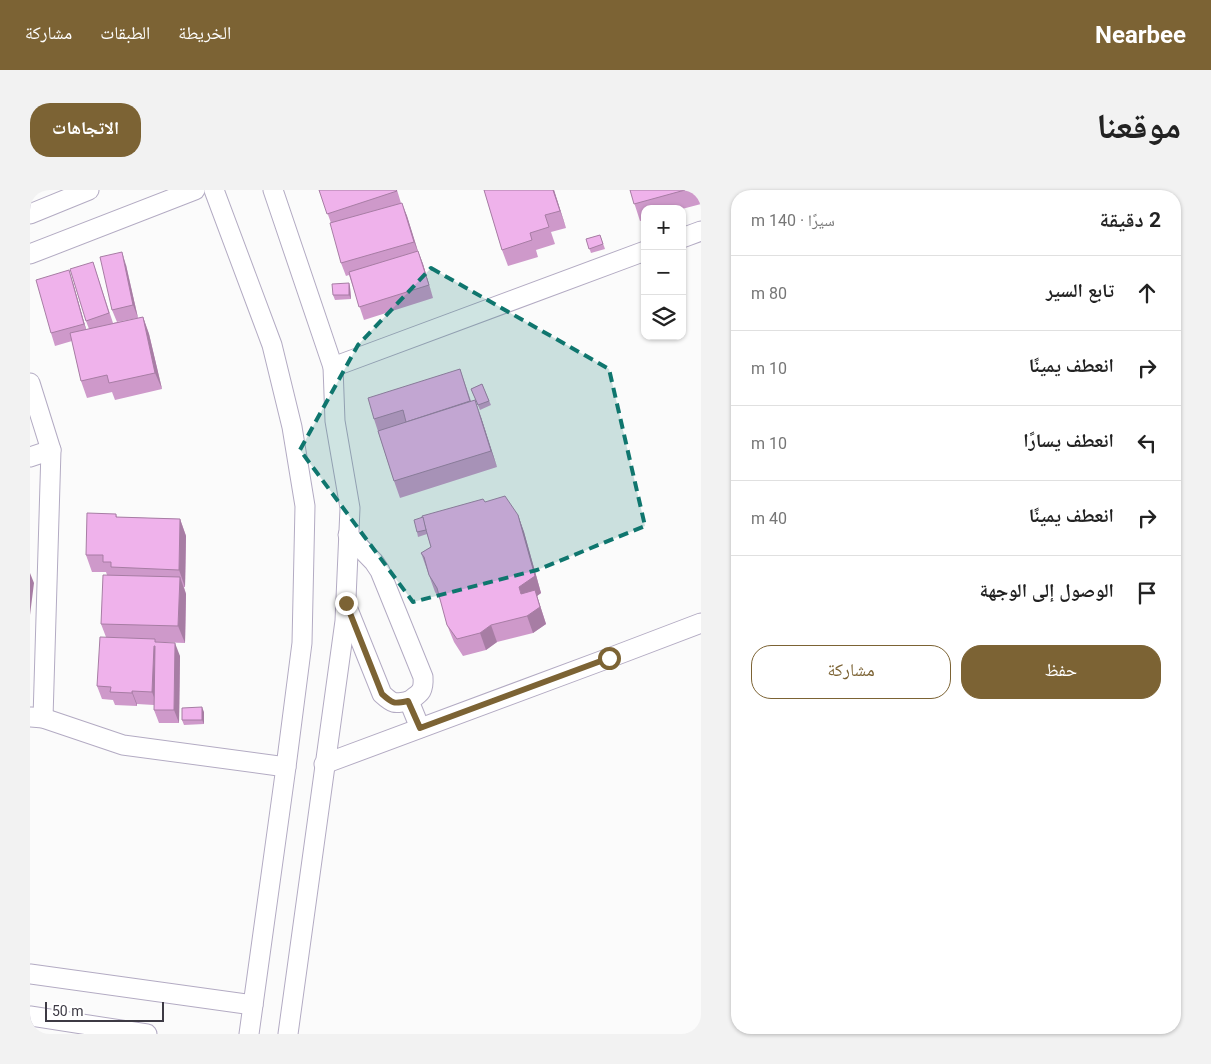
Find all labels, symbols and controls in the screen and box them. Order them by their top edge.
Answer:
text: Nearbee [1095,21,1186,49]
text: مشاركة [25,22,72,43]
text: الطبقات [100,22,150,43]
text: الخريطة [178,22,231,43]
button: الاتجاهات [30,103,141,157]
text: موقعنا [1096,106,1181,147]
map controls [641,205,686,340]
button: + [641,205,686,250]
text: 2 دقيقة [1100,208,1161,232]
text: سيرًا · 140 m [751,211,835,230]
button: − [641,250,686,295]
text: تابع السير [1046,279,1114,302]
icon: ahead [1133,279,1161,307]
text: 80 m [751,284,787,303]
button: layers [641,295,686,340]
text: انعطف يمينًا [1029,354,1114,377]
icon: right [1133,354,1161,382]
text: 10 m [751,359,787,378]
text: انعطف يسارًا [1023,429,1114,452]
icon: left [1133,429,1161,457]
text: 10 m [751,434,787,453]
text: انعطف يمينًا [1029,504,1114,527]
icon: right [1133,504,1161,532]
text: 40 m [751,509,787,528]
text: الوصول إلى الوجهة [980,579,1114,602]
icon: arrive [1133,579,1161,607]
route end [335,592,358,615]
button: مشاركة [751,645,951,699]
button: حفظ [961,645,1161,699]
route start [598,647,621,670]
scale bar [45,999,164,1022]
text: 50 m [52,1003,84,1019]

